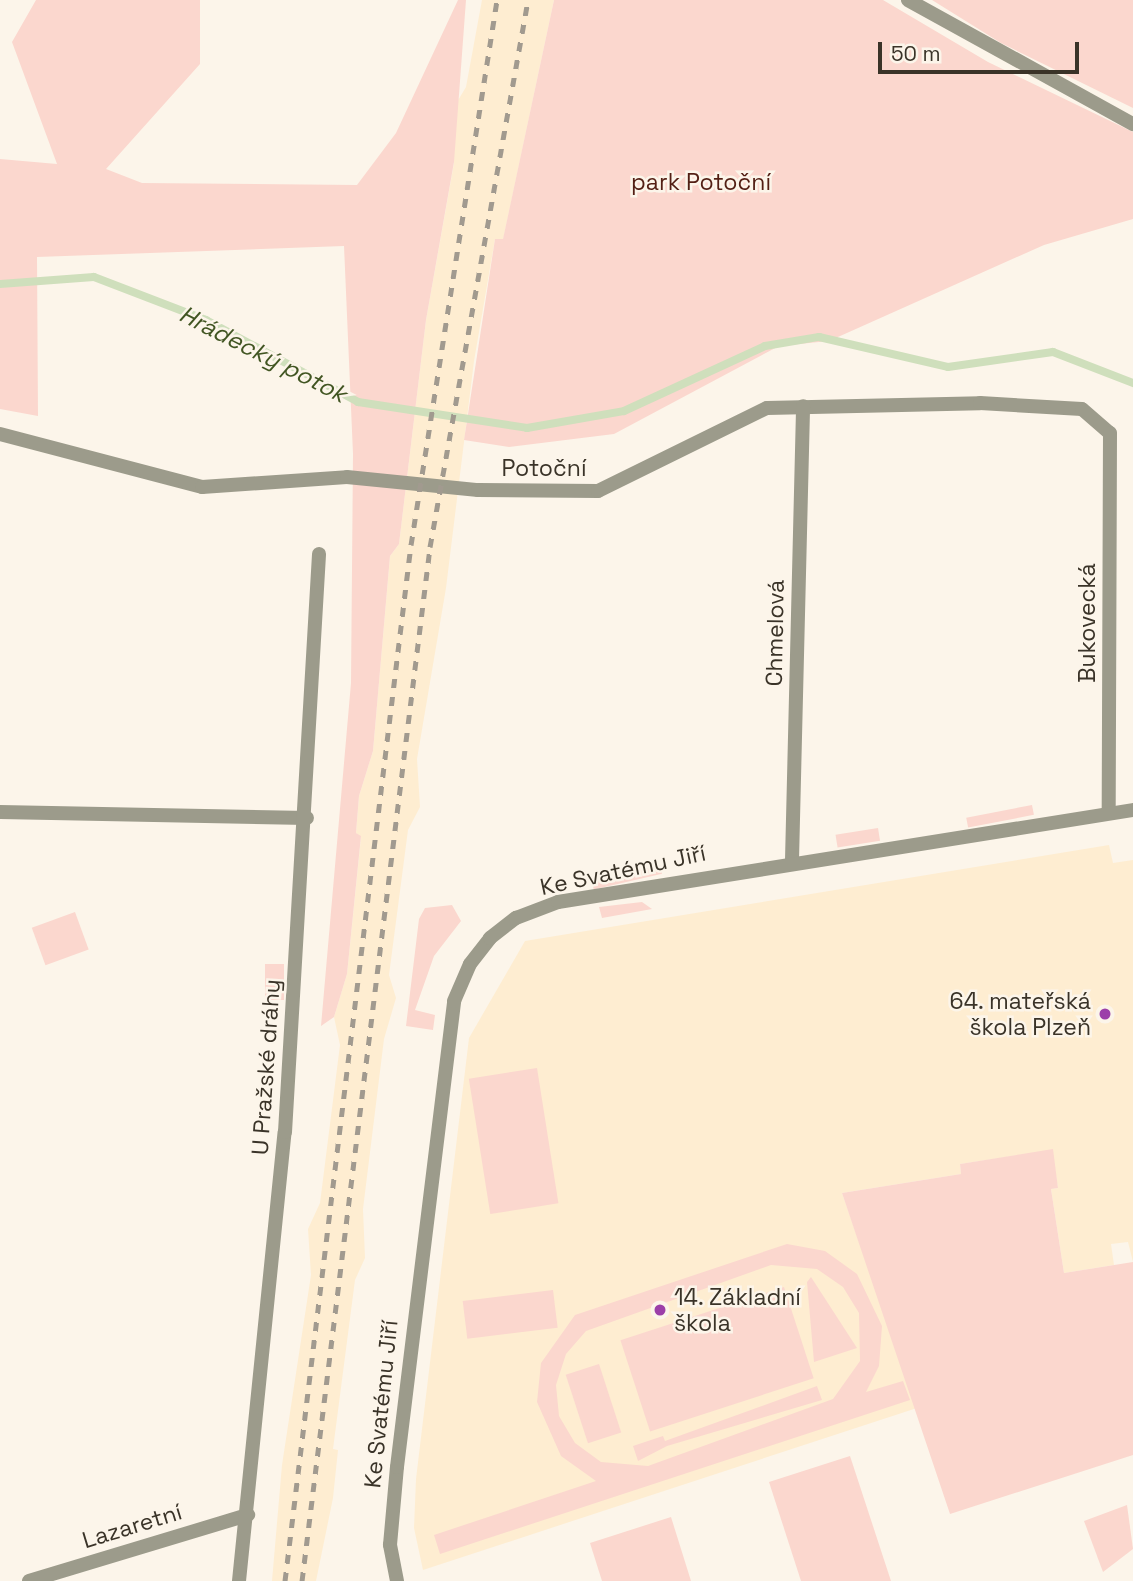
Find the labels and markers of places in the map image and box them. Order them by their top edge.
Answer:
place label: 64. mateřská škola Plzeň [949,987,1091,1041]
marker: 64. mateřská škola Plzeň [1097,1006,1113,1022]
place label: 14. Základní škola [674,1283,802,1337]
marker: 14. Základní škola [652,1302,668,1318]

